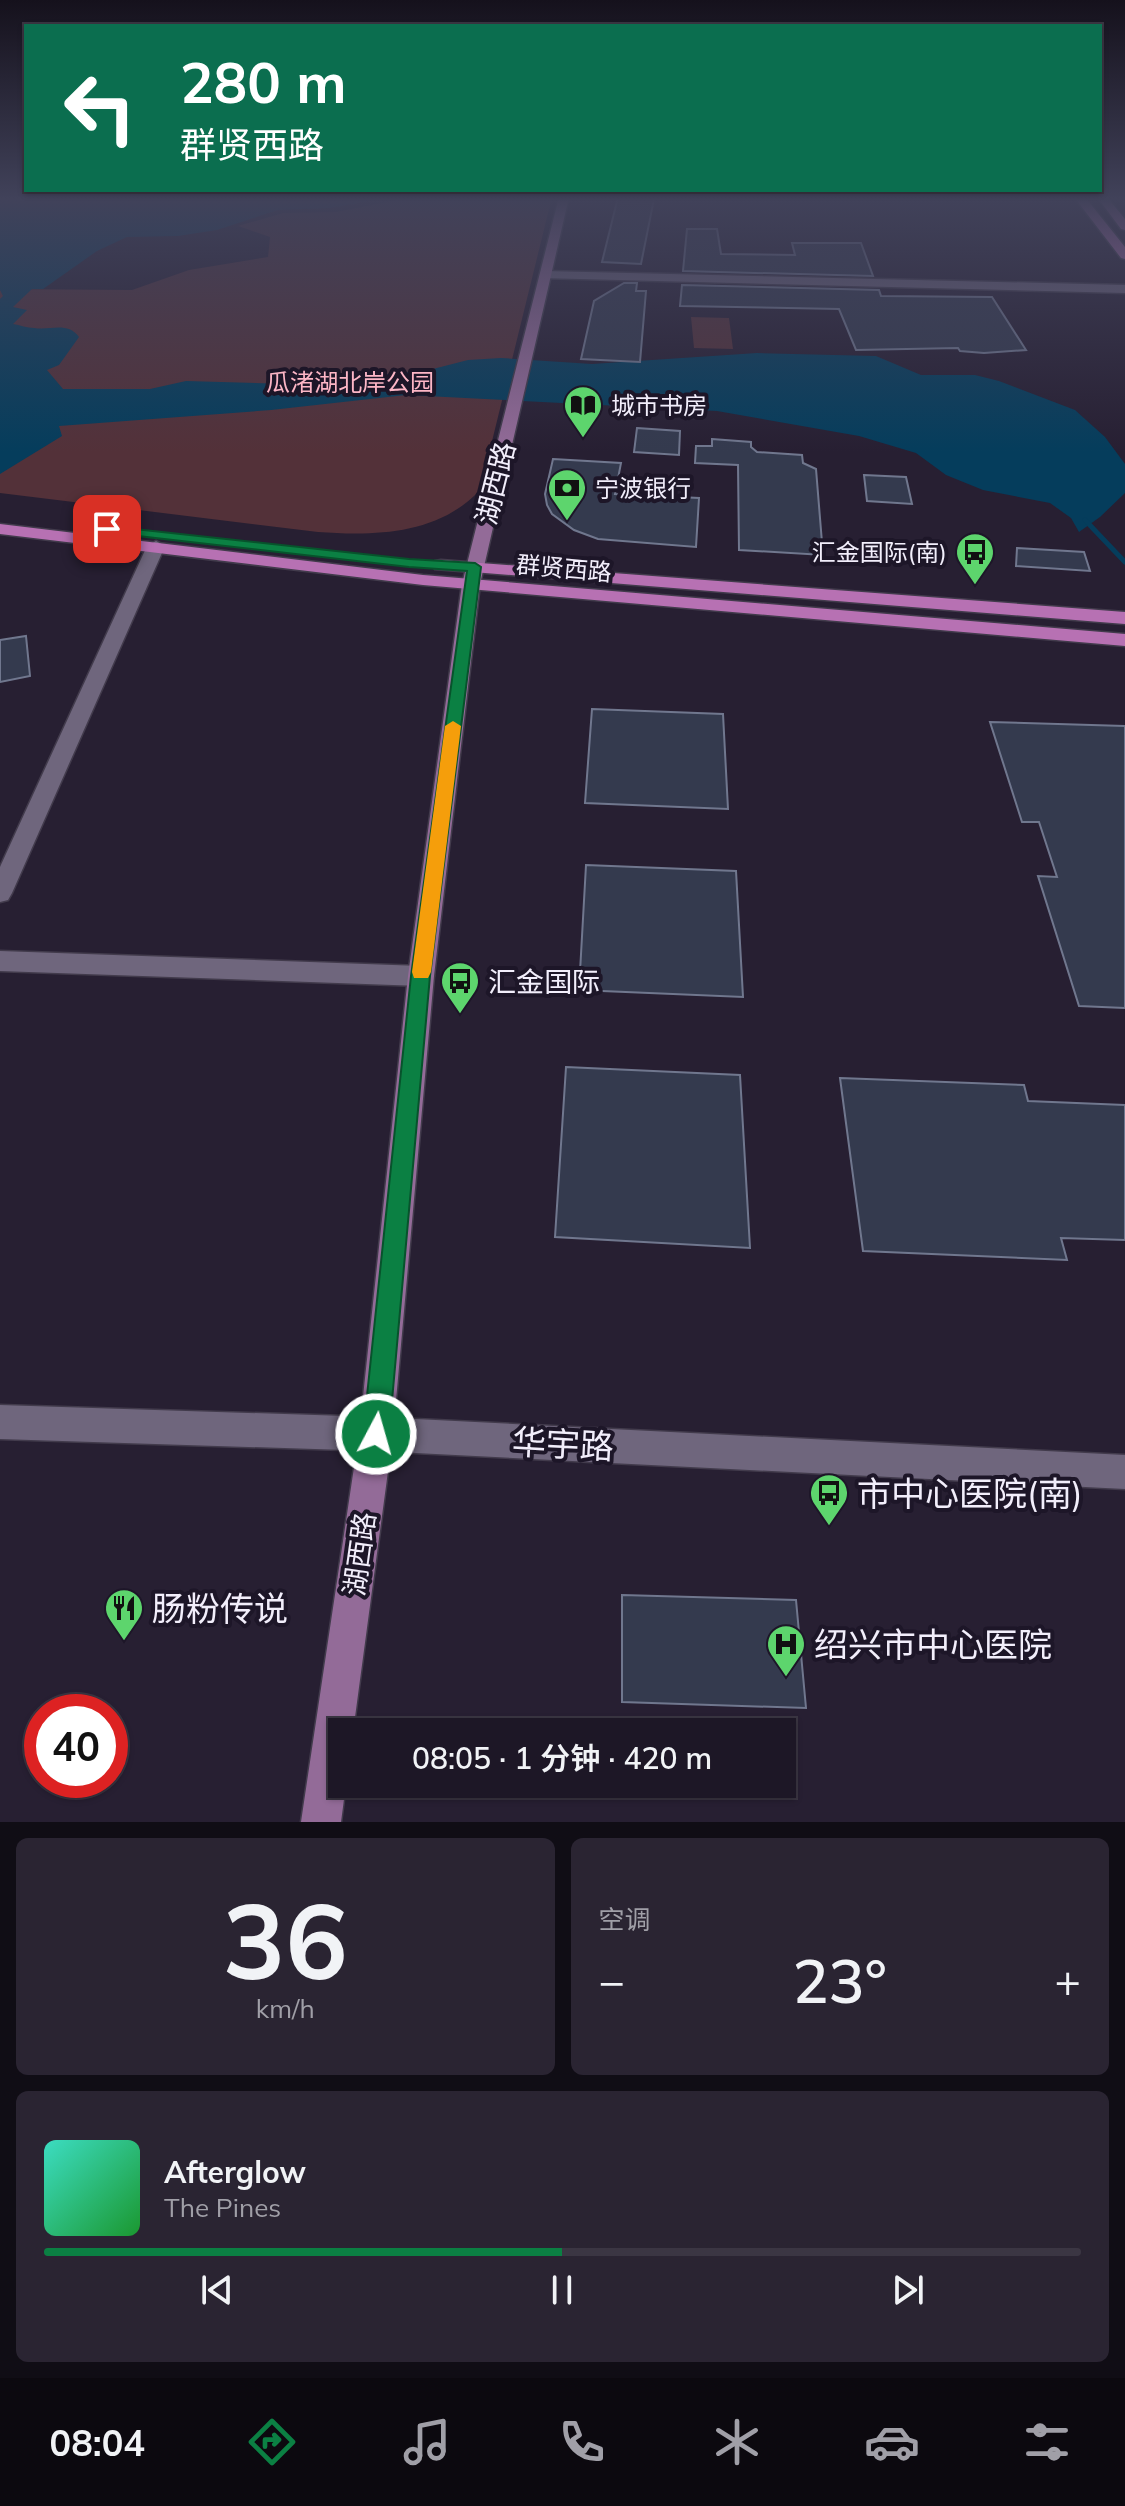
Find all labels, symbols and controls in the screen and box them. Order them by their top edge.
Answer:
text: 280 m [180,47,347,117]
icon: left [48,56,152,160]
text: 群贤西路 [180,122,324,167]
park label: 瓜渚湖北岸公园 [266,367,434,397]
library icon: 城市书房 [562,384,604,439]
place label: 城市书房 [611,390,707,420]
street label: 湖西路 [468,438,522,528]
bank icon: 宁波银行 [546,467,588,522]
place label: 宁波银行 [595,473,691,503]
pin [73,495,141,563]
icon: arrive [85,507,129,551]
bus stop icon: 汇金国际(南) [954,531,996,586]
place label: 汇金国际(南) [812,537,947,567]
street label: 群贤西路 [515,549,613,587]
bus stop icon: 汇金国际 [439,960,481,1015]
place label: 汇金国际 [488,964,600,999]
position arrow [334,1392,418,1476]
street label: 华宇路 [511,1420,615,1468]
bus stop icon: 市中心医院(南) [808,1472,850,1527]
place label: 市中心医院(南) [857,1472,1083,1515]
street label: 湖西路 [336,1510,382,1598]
restaurant icon: 肠粉传说 [103,1587,145,1642]
place label: 肠粉传说 [152,1587,288,1630]
hospital icon: 绍兴市中心医院 [765,1623,807,1678]
place label: 绍兴市中心医院 [814,1623,1052,1666]
speed limit sign: 40 [24,1694,128,1798]
text: 08:05 · 1 分钟 · 420 m [412,1739,712,1777]
text: 36 [223,1874,348,2005]
text: 空调 [599,1903,651,1936]
text: 23° [793,1943,887,2018]
text: − [599,1953,625,2008]
text: + [1055,1953,1081,2008]
text: km/h [256,1992,315,2025]
text: Afterglow [164,2153,306,2191]
text: The Pines [164,2191,281,2224]
icon: previous [195,2268,239,2312]
icon: pause [540,2268,584,2312]
icon: next [886,2268,930,2312]
icon: directions [244,2414,300,2470]
icon: music [399,2414,455,2470]
icon: phone [554,2414,610,2470]
icon: climate [709,2414,765,2470]
icon: car [864,2414,920,2470]
icon: filters [1019,2414,1075,2470]
text: 08:04 [50,2420,145,2465]

